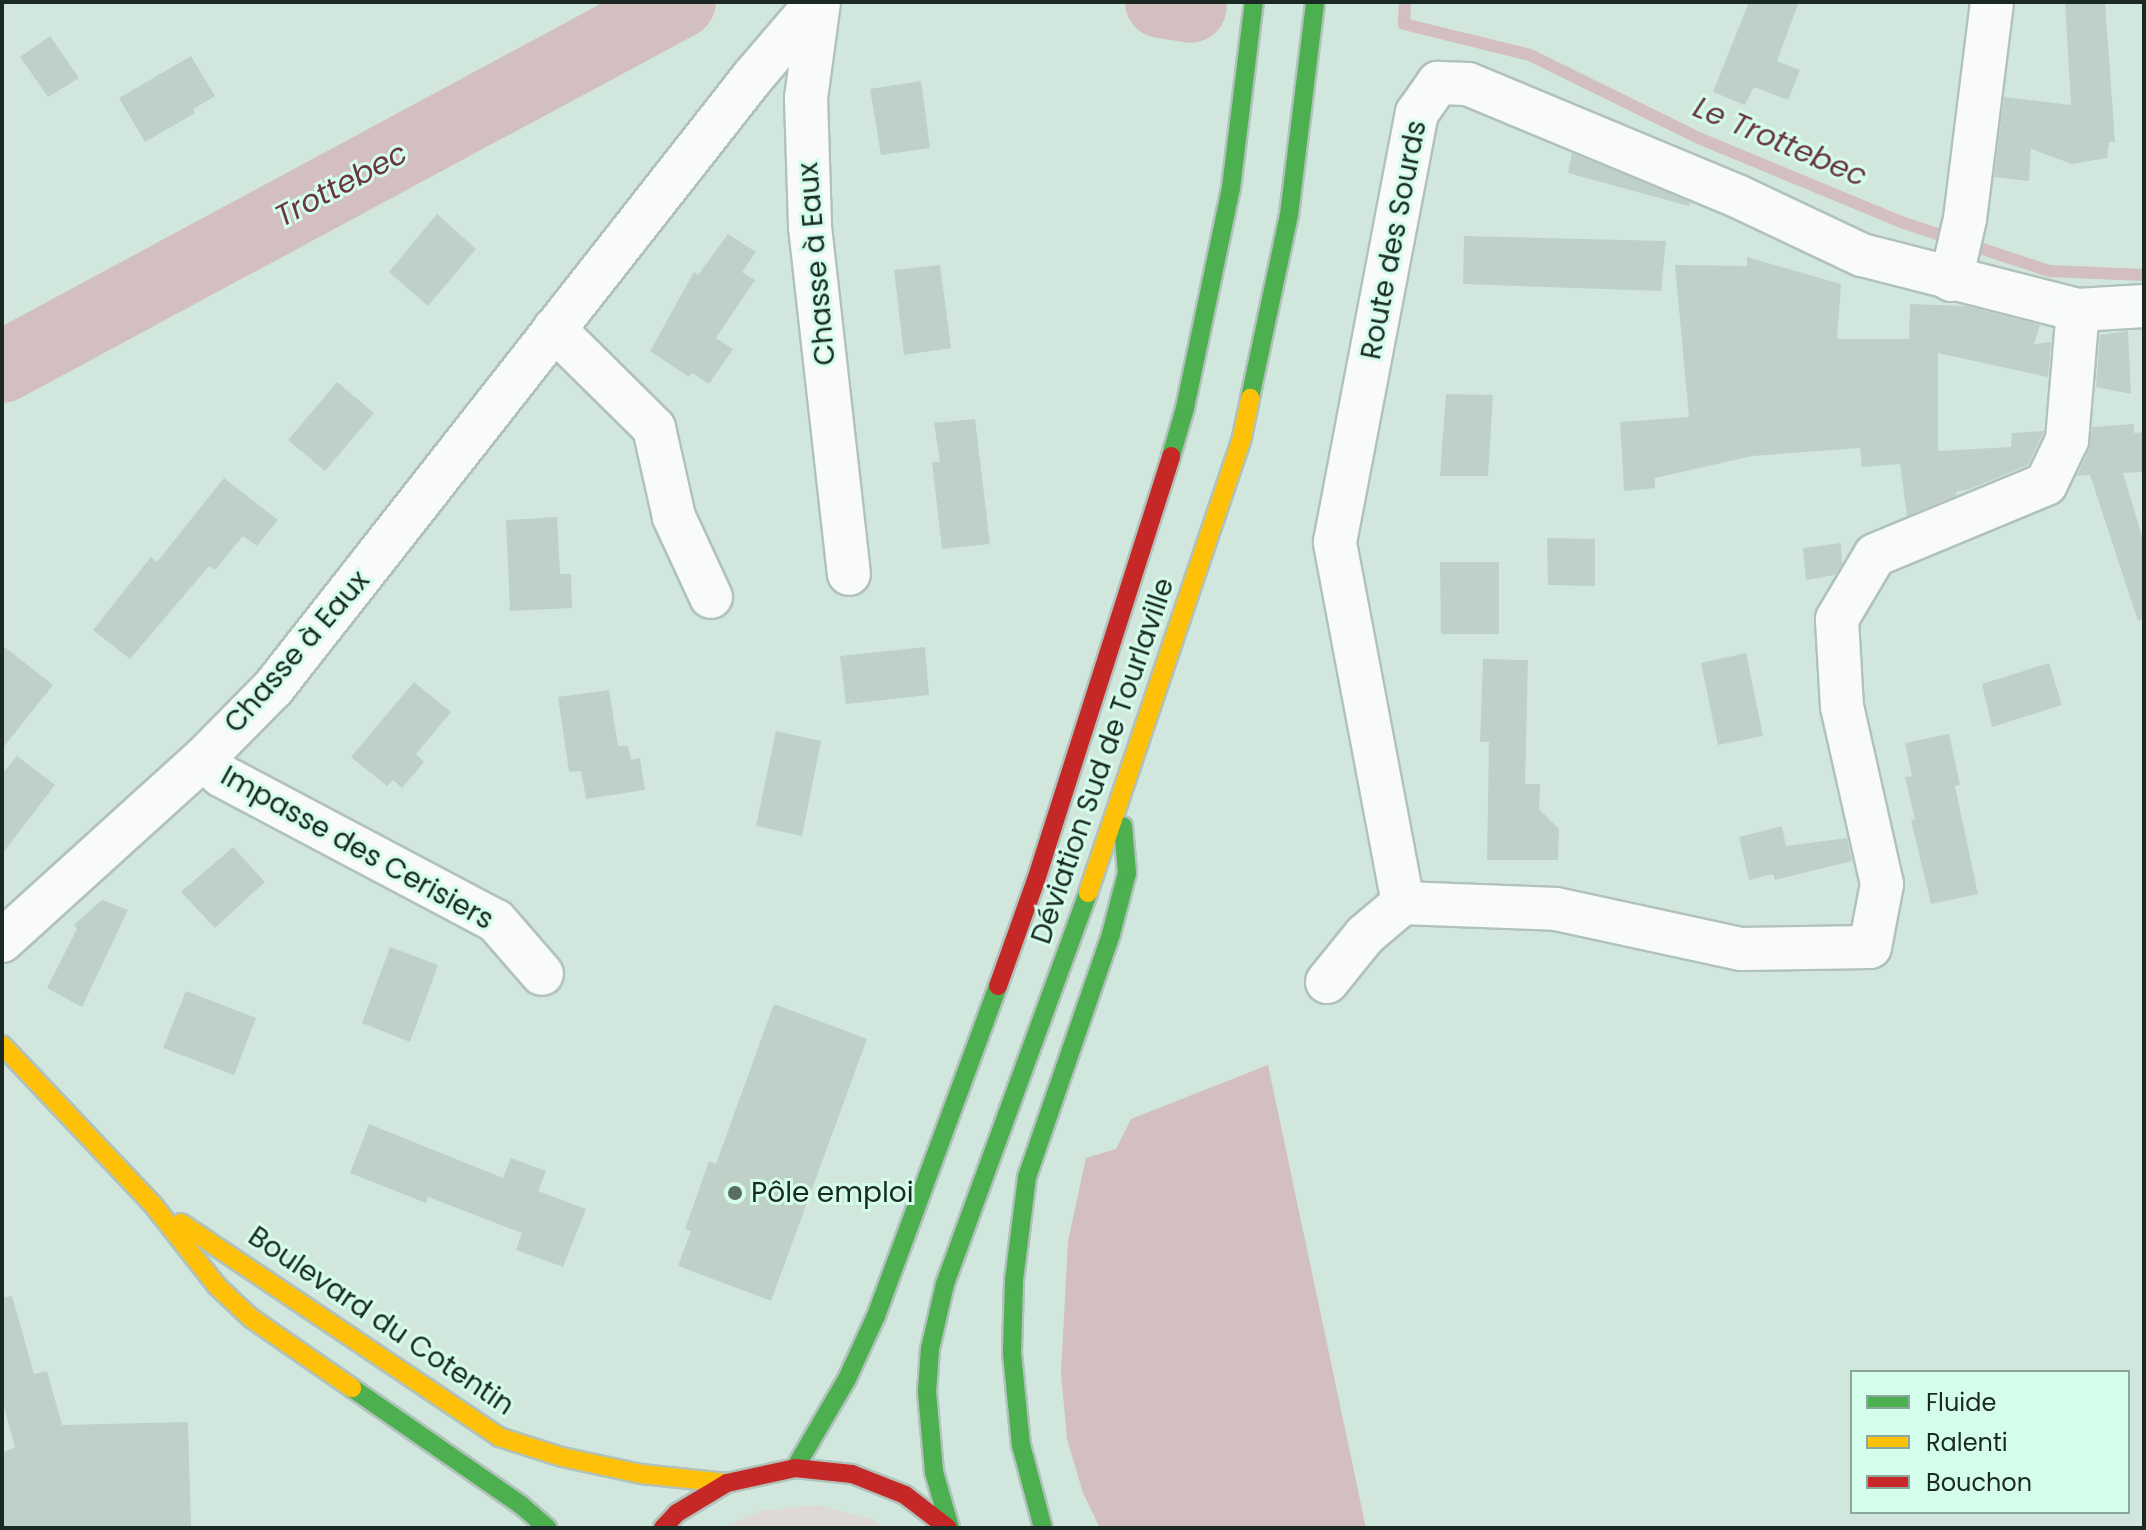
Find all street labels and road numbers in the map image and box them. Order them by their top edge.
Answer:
street label: Route des Sourds [1354,118,1434,362]
street label: Chasse à Eaux [791,161,843,367]
street label: Chasse à Eaux [218,564,376,740]
street label: Déviation Sud de Tourlaville [1025,574,1181,948]
street label: Impasse des Cerisiers [215,759,499,937]
street label: Boulevard du Cotentin [242,1220,520,1422]

